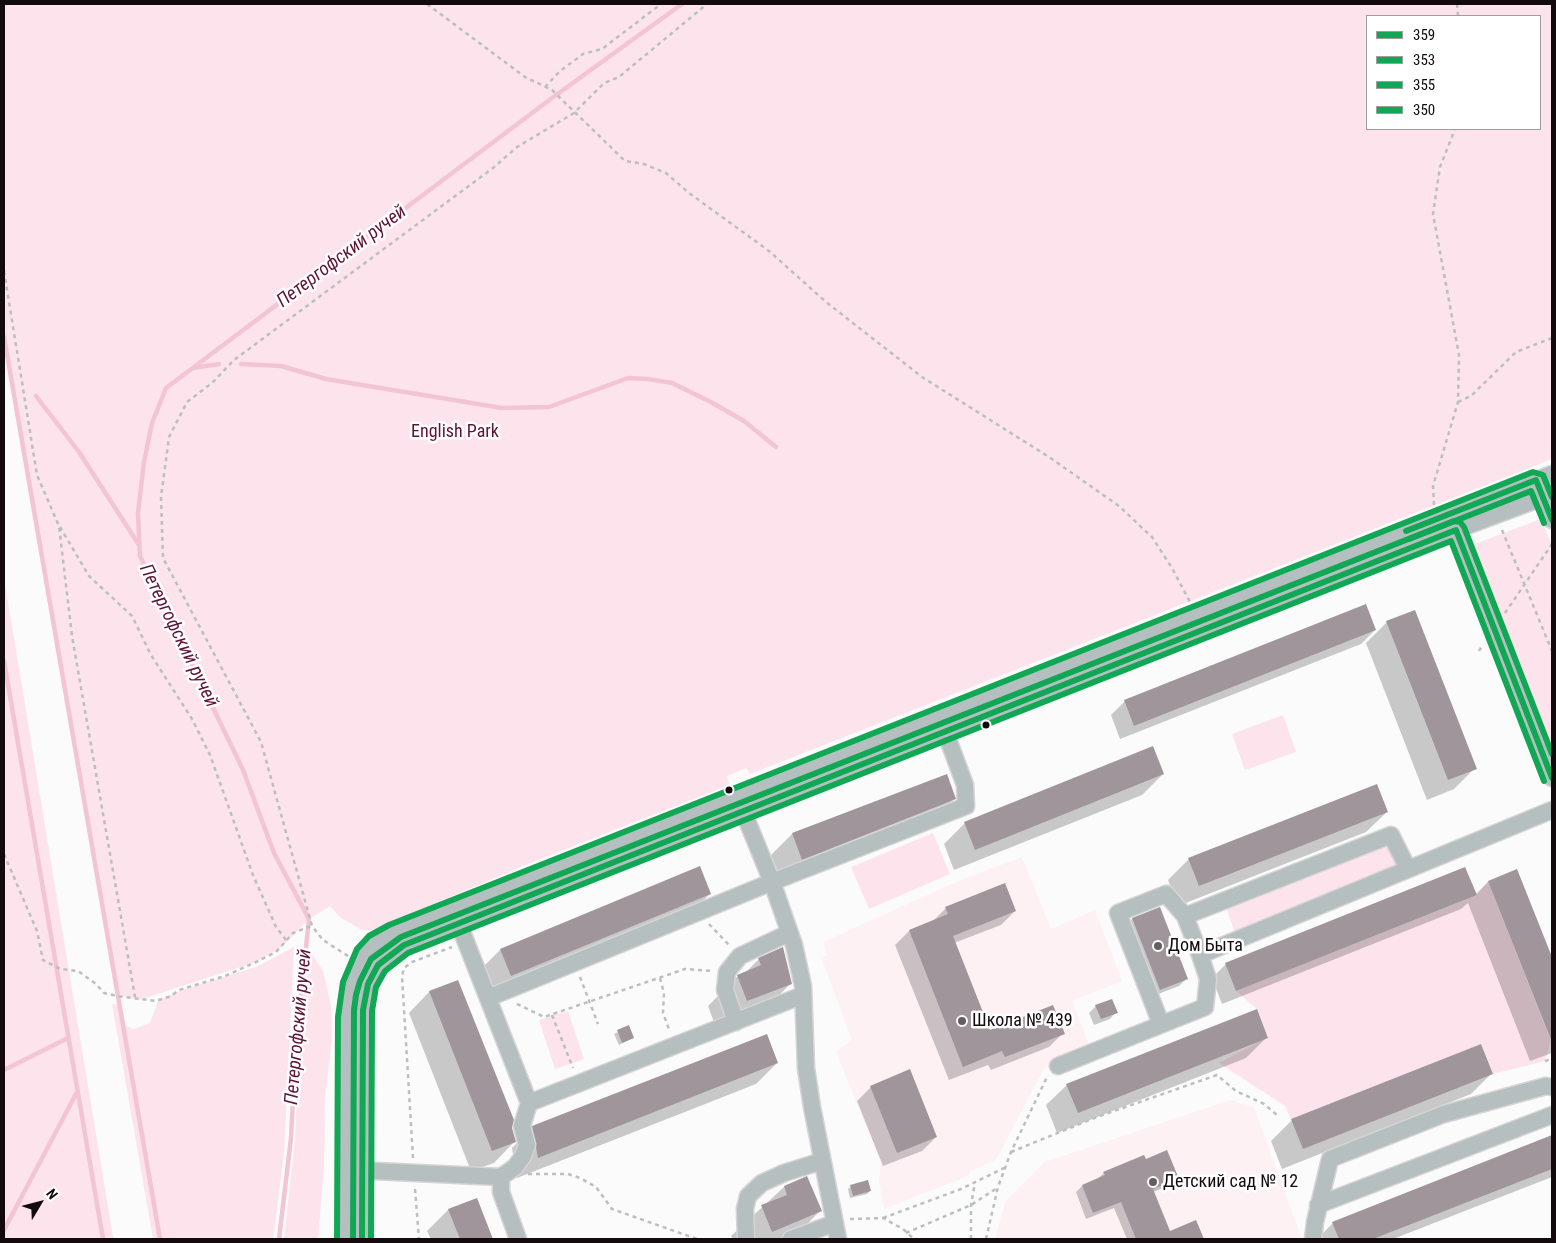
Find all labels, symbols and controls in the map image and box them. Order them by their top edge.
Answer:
legend [1366,15,1541,130]
text: 359 [1413,26,1435,44]
text: 353 [1413,51,1435,69]
text: 355 [1413,76,1435,94]
text: 350 [1413,101,1435,119]
water label: Петергофский ручей [273,201,411,313]
park label: English Park [411,421,499,443]
water label: Петергофский ручей [133,561,223,711]
unlabelled marker [981,720,991,730]
unlabelled marker [724,785,734,795]
place label: Дом Быта [1168,935,1243,957]
marker: Дом Быта [1152,940,1164,952]
water label: Петергофский ручей [281,948,317,1106]
place label: Школа № 439 [972,1010,1073,1032]
marker: Школа № 439 [956,1015,968,1027]
place label: Детский сад № 12 [1163,1171,1298,1193]
marker: Детский сад № 12 [1147,1176,1159,1188]
north arrow [15,1178,65,1228]
text: N [43,1186,61,1202]

